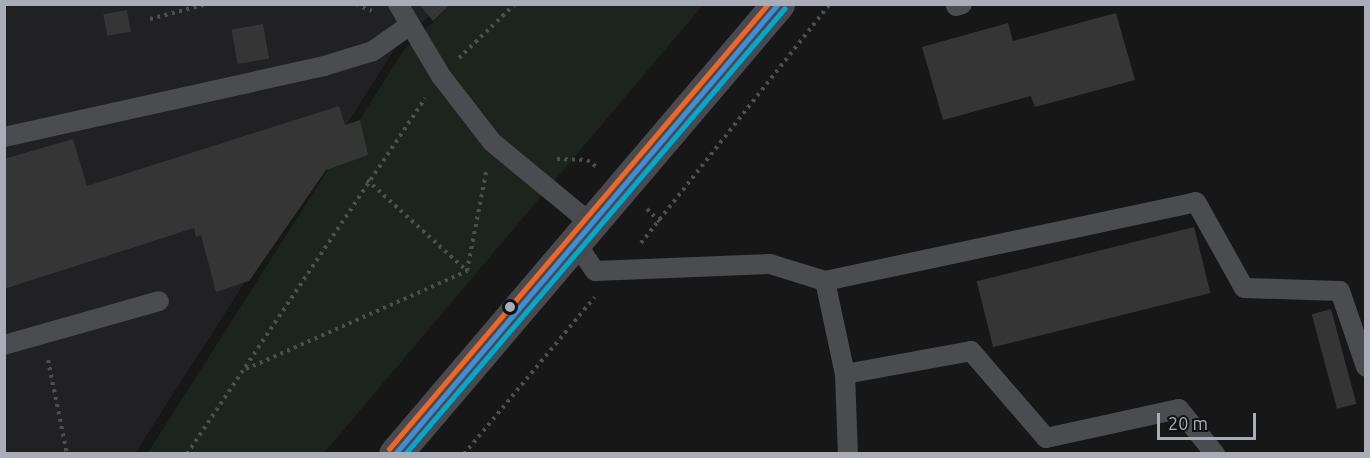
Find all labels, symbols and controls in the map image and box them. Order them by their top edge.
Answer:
unlabelled marker [504,301,516,313]
scale bar [1160,401,1259,439]
text: 20 m [1168,413,1208,433]

